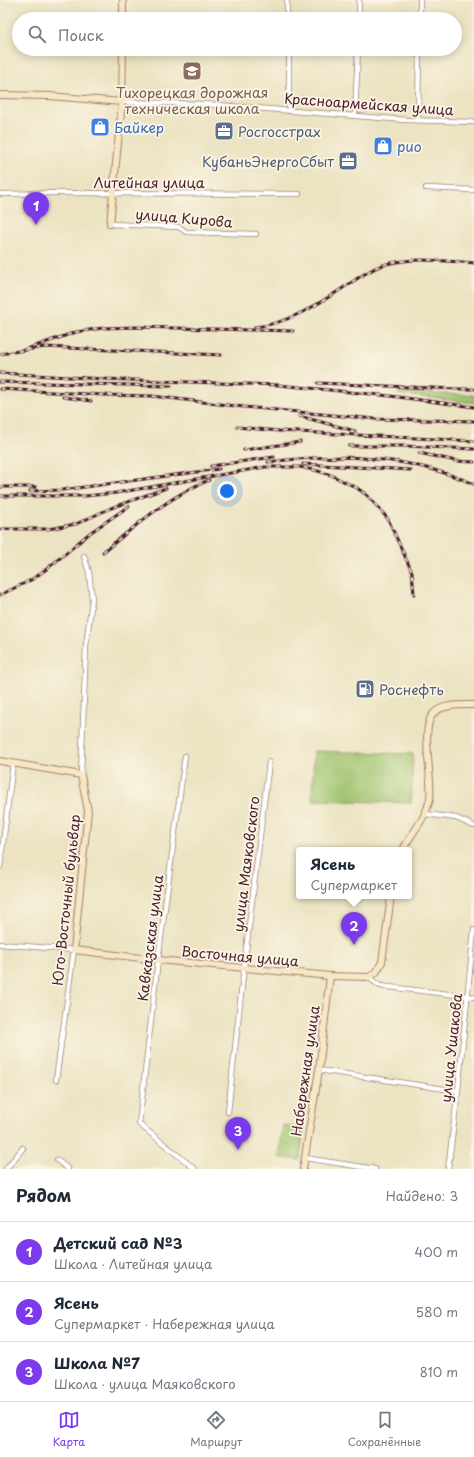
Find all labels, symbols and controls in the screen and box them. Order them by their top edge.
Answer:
search box [12,12,462,56]
icon: search [26,23,48,45]
text: Поиск [58,23,104,46]
school or university icon: Тихорецкая дорожная техническая школа [181,60,203,82]
place label: Тихорецкая дорожная техническая школа [116,82,268,119]
street label: Красноармейская улица [284,88,455,120]
shop icon: Байкер [89,116,111,138]
place label: Байкер [114,117,164,138]
office icon: Росгосстрах [213,120,235,142]
place label: Росгосстрах [238,121,321,142]
shop icon: рио [372,135,394,157]
place label: рио [397,136,422,157]
office icon: КубаньЭнергоСбыт [337,150,359,172]
place label: КубаньЭнергоСбыт [202,151,334,172]
street label: Литейная улица [93,172,205,193]
pin: 1 [23,192,49,225]
street label: улица Кирова [135,203,234,233]
your location [217,481,237,501]
fuel station icon: Роснефть [354,678,376,700]
place label: Роснефть [379,679,444,700]
street label: улица Маяковского [227,795,265,933]
street label: Юго-Восточный бульвар [47,813,85,987]
popup [296,847,412,899]
text: Ясень [311,852,355,875]
street label: Кавказская улица [132,873,168,1002]
text: Супермаркет [311,875,397,894]
pin: 2 [341,912,367,945]
street label: Восточная улица [180,940,300,972]
street label: улица Ушакова [435,992,467,1104]
street label: Набережная улица [285,1004,325,1138]
pin: 3 [225,1117,251,1150]
text: Рядом [16,1182,71,1208]
text: Найдено: 3 [386,1186,458,1205]
text: Детский сад №3 [54,1231,183,1254]
text: 1 [26,1242,32,1261]
text: 400 m [415,1242,458,1261]
text: Школа · Литейная улица [54,1254,212,1273]
text: Ясень [54,1291,99,1314]
text: 2 [24,1302,34,1321]
text: 580 m [416,1302,458,1321]
text: Супермаркет · Набережная улица [54,1314,275,1333]
text: Школа №7 [54,1351,140,1374]
text: 3 [25,1362,33,1381]
text: 810 m [420,1362,458,1381]
text: Школа · улица Маяковского [54,1374,236,1393]
tab: Карта [53,1409,85,1450]
tab: Маршрут [190,1409,242,1450]
tab: Сохранённые [348,1409,421,1450]

